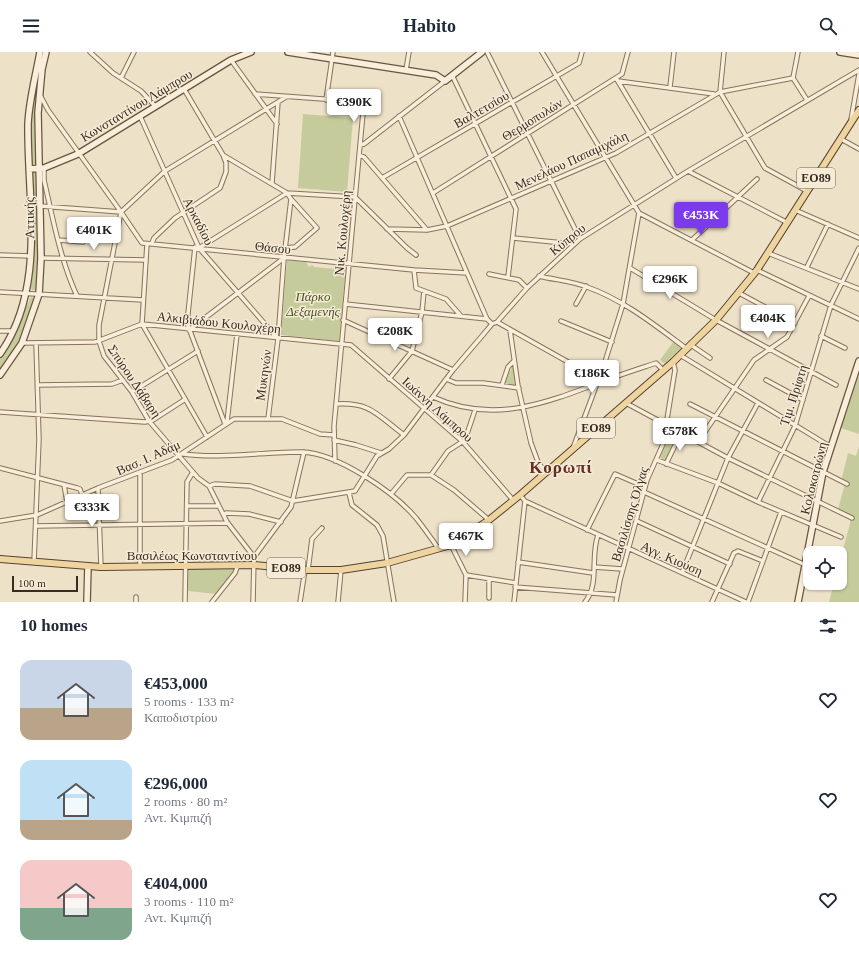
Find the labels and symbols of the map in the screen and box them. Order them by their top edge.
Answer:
street label: Κωνσταντίνου Λάμπρου [78,66,195,145]
street label: Βαλτετσίου [451,88,511,131]
pin: €390K [326,89,382,123]
street label: Θερμοπυλών [499,95,565,144]
street label: Μενελάου Παπαμιχάλη [512,128,630,193]
road number: ΕΟ89 [797,168,835,188]
street label: Νικ. Κουλοχέρη [331,190,354,276]
street label: Αρκαδίου [180,195,217,248]
street label: Αττικής [22,196,37,239]
pin: €453K [673,202,729,236]
pin: €401K [66,217,122,251]
street label: Κύπρου [546,220,588,258]
street label: Θάσου [254,238,292,257]
pin: €296K [642,266,698,300]
park label: Πάρκο Δεξαμενής [285,289,341,319]
pin: €404K [740,305,796,339]
street label: Αλκιβιάδου Κουλοχέρη [156,309,282,336]
pin: €208K [367,318,423,352]
street label: Σπύρου Δάβαρη [105,342,165,421]
street label: Μυκηνών [252,348,275,402]
pin: €186K [564,360,620,394]
street label: Τιμ. Πρίφτη [777,363,810,428]
street label: Ιωάννη Λάμπρου [399,374,476,445]
road number: ΕΟ89 [577,418,615,438]
pin: €578K [652,418,708,452]
street label: Βασ. Ι. Αδάμ [114,437,183,478]
street label: Κολοκοτρώνη [797,440,830,516]
district label: Κορωπί [529,458,593,477]
street label: Βασιλίσσης Όλγας [608,464,651,563]
pin: €333K [64,494,120,528]
pin: €467K [438,523,494,557]
street label: Αγγ. Κιούση [639,538,705,579]
street label: Βασιλέως Κωνσταντίνου [127,548,257,563]
road number: ΕΟ89 [267,558,305,578]
scale bar [12,574,78,593]

